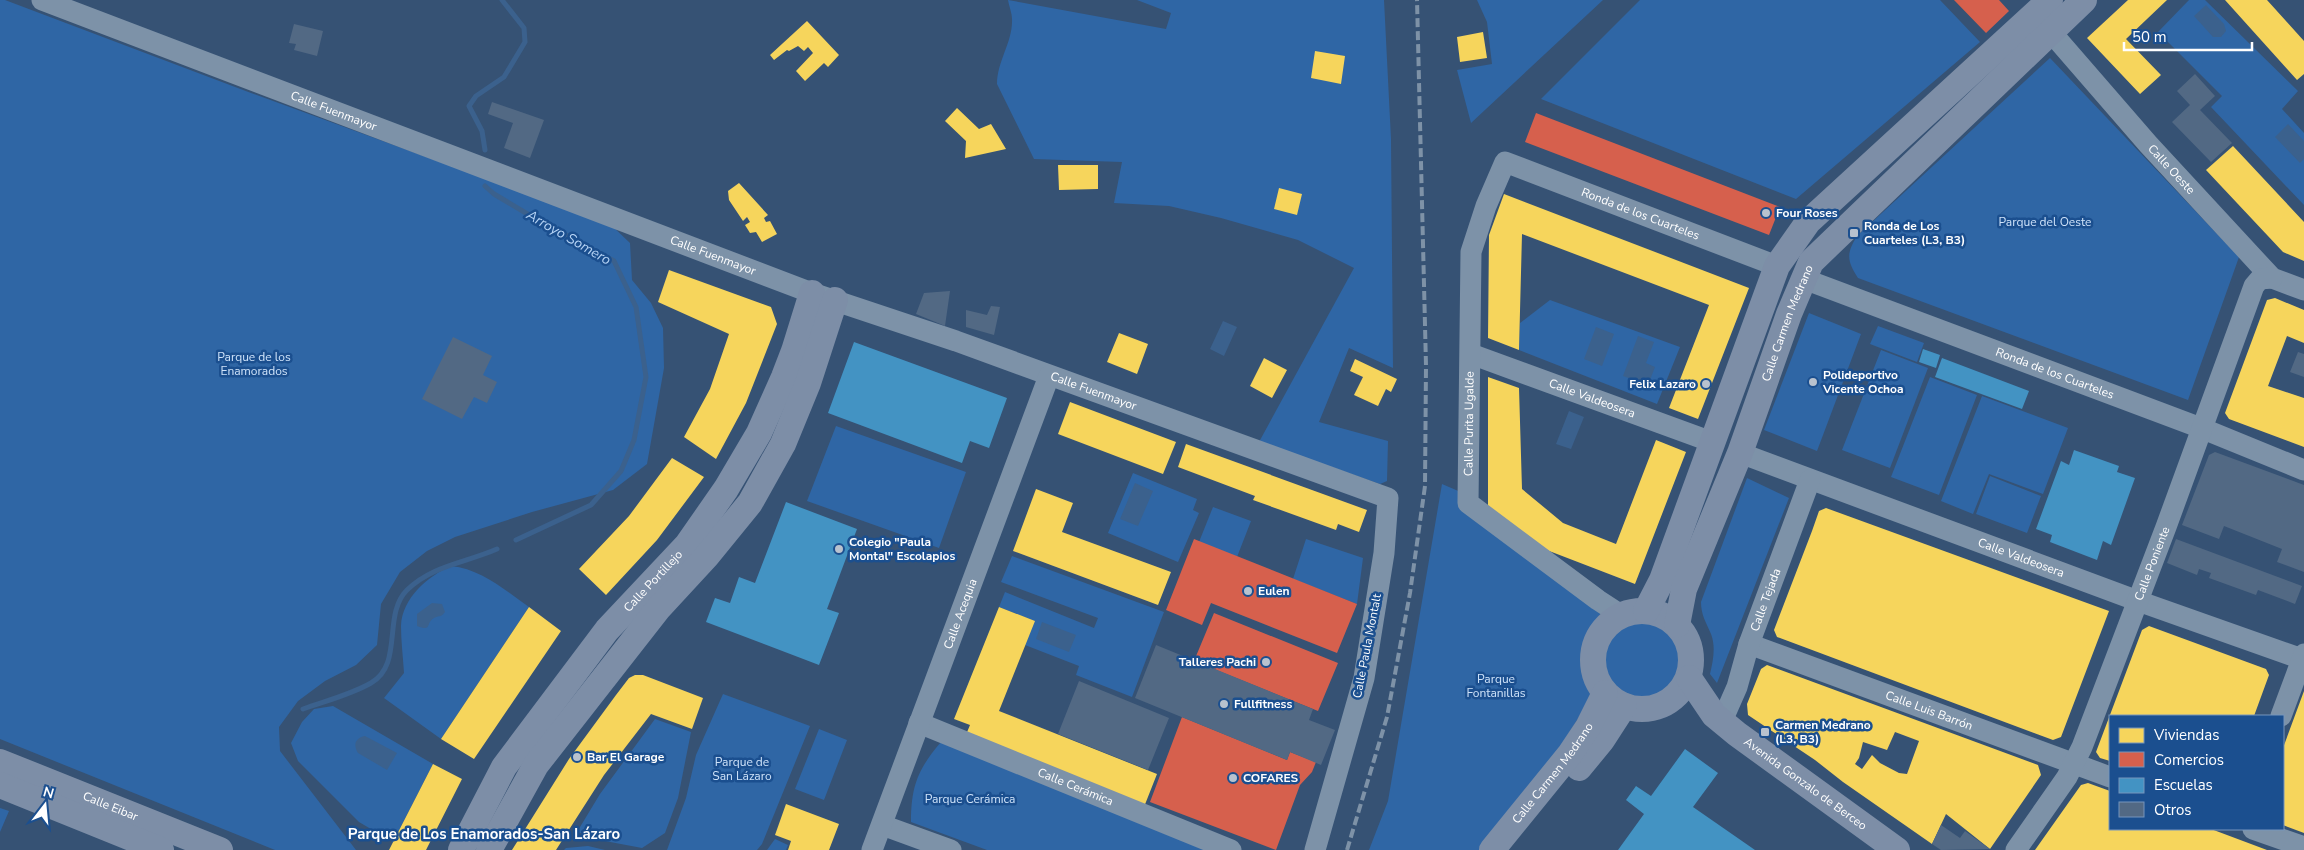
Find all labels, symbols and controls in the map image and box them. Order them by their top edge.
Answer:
scale bar [2124,20,2252,52]
text: 50 m [2132,27,2167,47]
street label: Calle Fuenmayor [288,87,380,135]
street label: Calle Oeste [2144,141,2199,198]
street label: Ronda de los Cuarteles [1579,184,1702,244]
water label: Arroyo Somero [522,205,615,269]
place label: Four Roses [1776,205,1838,221]
marker: Four Roses [1760,207,1772,219]
park label: Parque del Oeste [1999,214,2091,230]
place label: Ronda de Los Cuarteles (L3, B3) [1864,218,1965,248]
marker: Ronda de Los Cuarteles (L3, B3) [1848,227,1860,239]
street label: Calle Fuenmayor [668,232,759,279]
street label: Calle Carmen Medrano [1758,262,1817,384]
street label: Ronda de los Cuarteles [1993,344,2117,403]
park label: Parque de los Enamorados [217,349,291,379]
place label: Polideportivo Vicente Ochoa [1822,367,1904,397]
street label: Calle Fuenmayor [1048,368,1140,414]
street label: Calle Purita Ugalde [1460,371,1478,476]
street label: Calle Valdeosera [1547,375,1638,421]
place label: Felix Lazaro [1629,376,1696,392]
marker: Polideportivo Vicente Ochoa [1807,376,1819,388]
marker: Felix Lazaro [1700,378,1712,390]
street label: Calle Poniente [2131,524,2173,603]
place label: Colegio "Paula Montal" Escolapios [849,534,955,564]
street label: Calle Valdeosera [1976,534,2067,581]
marker: Colegio "Paula Montal" Escolapios [833,543,845,555]
street label: Calle Portillejo [620,546,686,616]
street label: Calle Tejada [1746,566,1784,634]
street label: Calle Acequia [940,576,981,652]
place label: Eulen [1258,583,1289,599]
marker: Eulen [1242,585,1254,597]
street label: Calle Paula Montalt [1349,592,1385,700]
place label: Talleres Pachi [1179,654,1256,670]
marker: Talleres Pachi [1260,656,1272,668]
park label: Parque Fontanillas [1466,671,1526,701]
street label: Calle Luis Barrón [1883,687,1975,734]
place label: Fullfitness [1234,696,1292,712]
marker: Fullfitness [1218,698,1230,710]
legend [2109,715,2284,830]
place label: Carmen Medrano (L3, B3) [1775,717,1871,747]
street label: Calle Carmen Medrano [1509,720,1597,827]
text: Viviendas [2153,725,2219,745]
marker: Carmen Medrano (L3, B3) [1759,726,1771,738]
street label: Avenida Gonzalo de Berceo [1741,734,1870,834]
place label: Bar El Garage [587,749,665,765]
text: Comercios [2154,750,2224,770]
marker: Bar El Garage [571,751,583,763]
park label: Parque de San Lázaro [712,754,772,784]
street label: Calle Cerámica [1035,764,1116,809]
place label: COFARES [1243,770,1299,786]
marker: COFARES [1227,772,1239,784]
text: Escuelas [2154,775,2213,795]
north arrow [20,780,70,830]
text: N [41,782,56,804]
street label: Calle Eibar [80,788,141,825]
park label: Parque Cerámica [925,791,1015,807]
text: Otros [2154,800,2192,820]
district label: Parque de Los Enamorados-San Lázaro [348,824,621,844]

